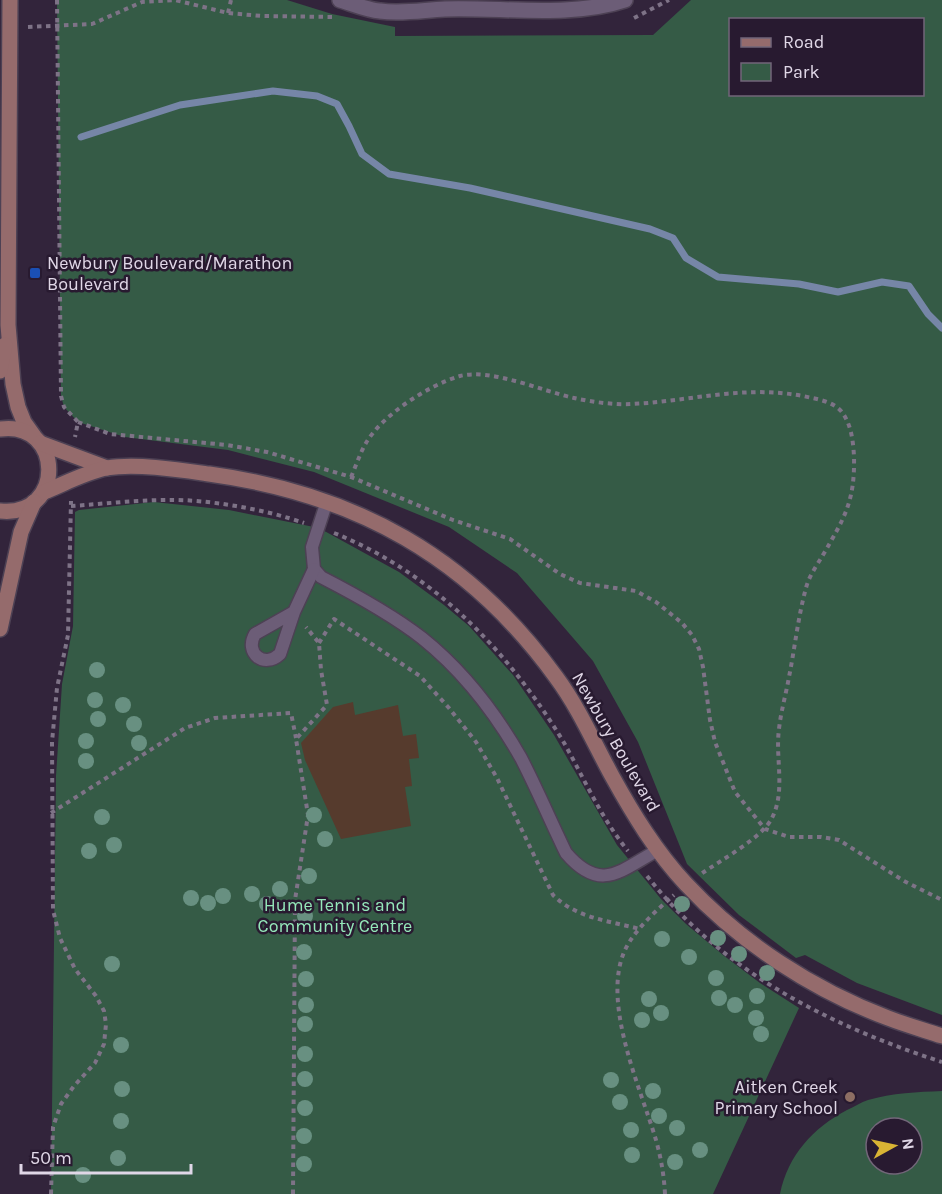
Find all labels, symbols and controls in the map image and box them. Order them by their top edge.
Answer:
legend [729,18,924,96]
text: Road [783,31,824,53]
text: Park [783,61,820,83]
place label: Newbury Boulevard/Marathon Boulevard [47,252,292,295]
marker: Newbury Boulevard/Marathon Boulevard [28,266,42,280]
street label: Newbury Boulevard [567,668,665,816]
park label: Hume Tennis and Community Centre [258,894,412,937]
place label: Aitken Creek Primary School [715,1076,838,1119]
marker: Aitken Creek Primary School [843,1090,857,1104]
north arrow [864,1116,924,1176]
scale bar [21,1137,190,1175]
text: N [898,1137,919,1151]
text: 50 m [30,1147,72,1169]

